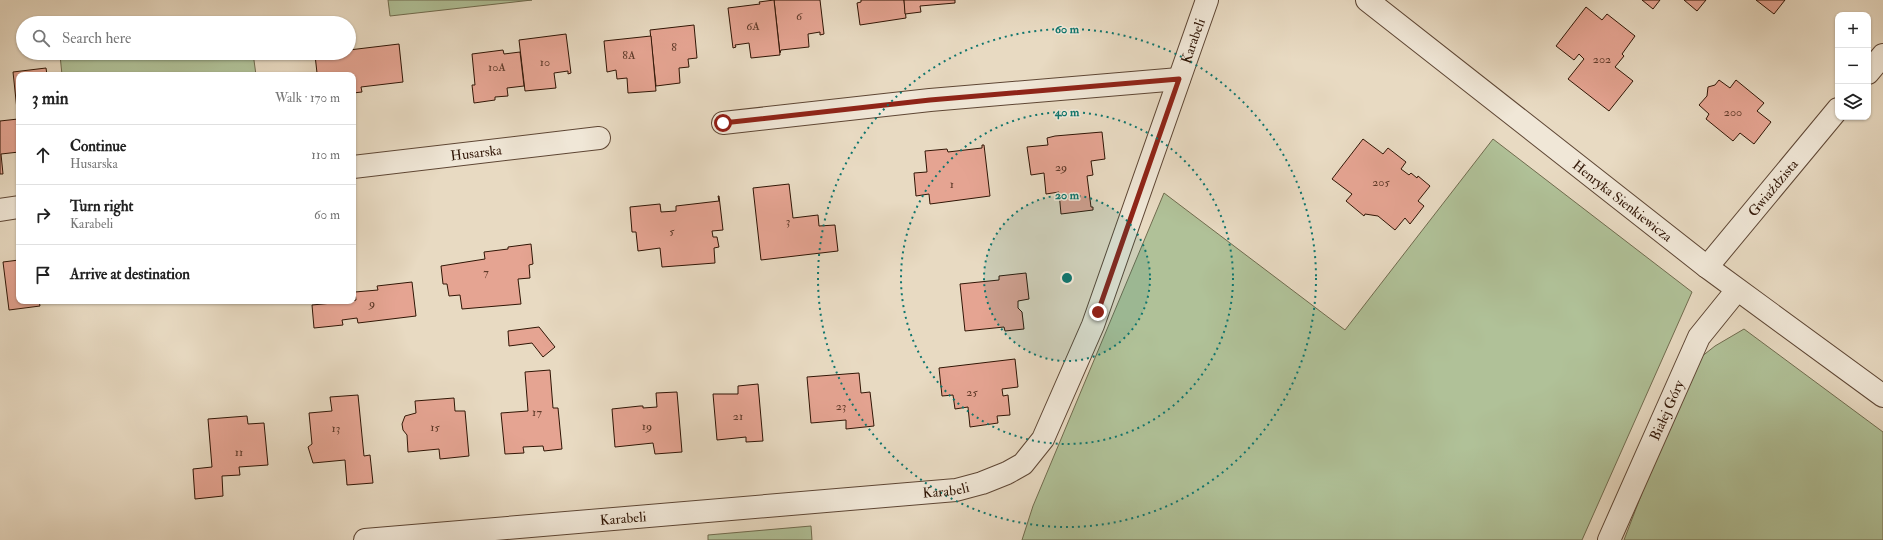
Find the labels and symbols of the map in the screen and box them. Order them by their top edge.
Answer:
house number: 6 [796,9,803,24]
street label: Karabeli [1177,16,1209,66]
house number: 6A [746,19,760,34]
text: 60 m [1055,22,1080,37]
house number: 8 [671,40,677,55]
house number: 8A [622,48,636,63]
house number: 202 [1593,52,1611,67]
house number: 10 [540,55,550,70]
house number: 10A [488,60,506,75]
text: 40 m [1054,105,1080,120]
house number: 200 [1724,105,1742,120]
route start [714,114,732,132]
street label: Husarska [450,141,503,164]
street label: Gwiaździsta [1744,155,1802,220]
street label: Henryka Sienkiewicza [1569,156,1676,245]
house number: 29 [1055,160,1067,175]
house number: 205 [1372,175,1390,190]
house number: 1 [950,177,954,192]
text: 20 m [1055,188,1080,203]
house number: 3 [786,214,790,229]
house number: 5 [669,224,675,239]
house number: 7 [483,265,489,280]
centre of rings [1060,271,1074,285]
house number: 9 [368,296,375,311]
route end [1089,303,1107,321]
street label: Białej Góry [1646,377,1689,443]
house number: 25 [966,385,978,400]
house number: 23 [836,399,846,414]
house number: 17 [532,405,542,420]
house number: 21 [733,409,743,424]
house number: 19 [642,419,652,434]
house number: 15 [430,420,440,435]
house number: 13 [332,421,340,436]
house number: 11 [235,445,243,460]
street label: Karabeli [922,478,971,501]
street label: Karabeli [599,508,647,529]

